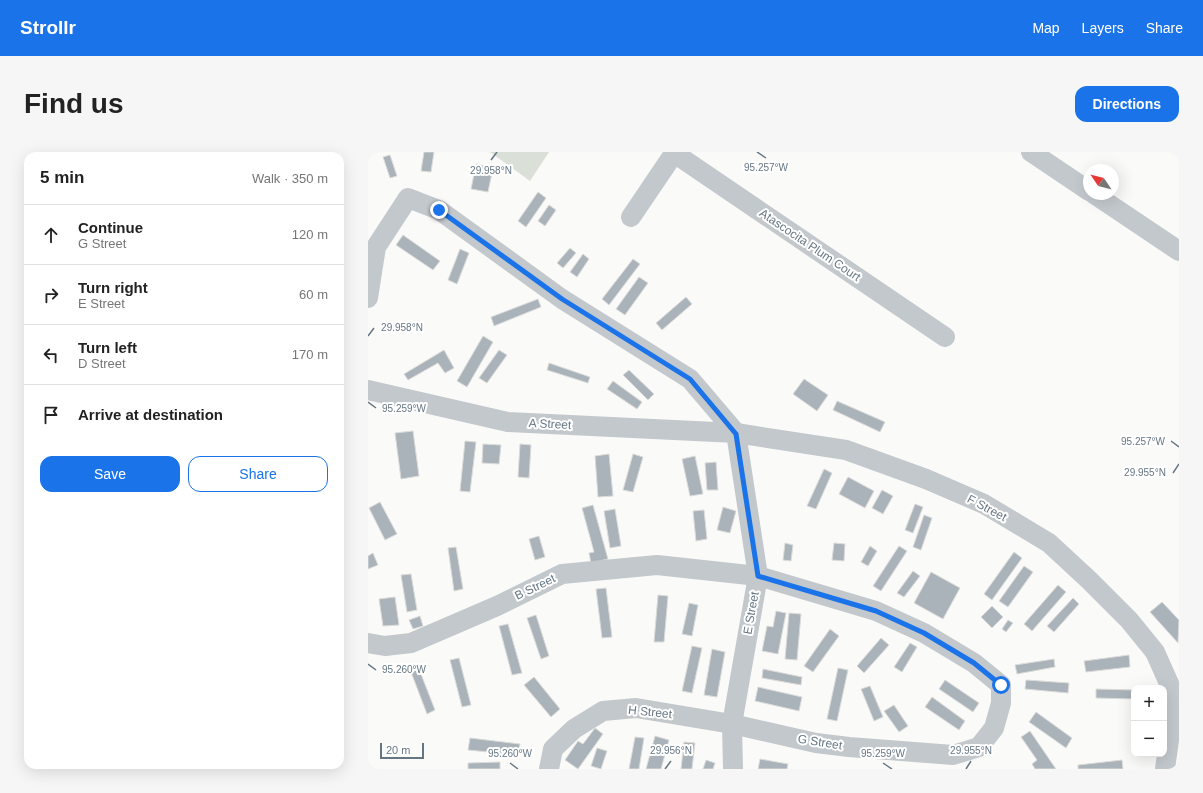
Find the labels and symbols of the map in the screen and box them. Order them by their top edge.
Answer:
text: 95.257°W [744,162,789,173]
north arrow [1083,164,1119,200]
text: 29.958°N [470,165,512,176]
route end [430,201,448,219]
street label: Atascocita Plum Court [757,206,864,284]
text: 29.958°N [381,322,423,333]
text: 95.259°W [382,403,427,414]
street label: A Street [528,416,572,432]
text: 95.257°W [1121,436,1166,447]
text: 29.955°N [1124,467,1166,478]
street label: F Street [965,492,1010,525]
street label: B Street [512,571,558,603]
street label: E Street [740,590,762,636]
text: 95.260°W [382,664,427,675]
route start [992,676,1010,694]
street label: H Street [627,703,673,721]
street label: G Street [797,732,844,753]
scale bar [380,741,424,760]
text: 29.956°N [650,745,692,756]
text: 29.955°N [950,745,992,756]
text: 95.260°W [488,748,533,759]
text: 95.259°W [861,748,906,759]

